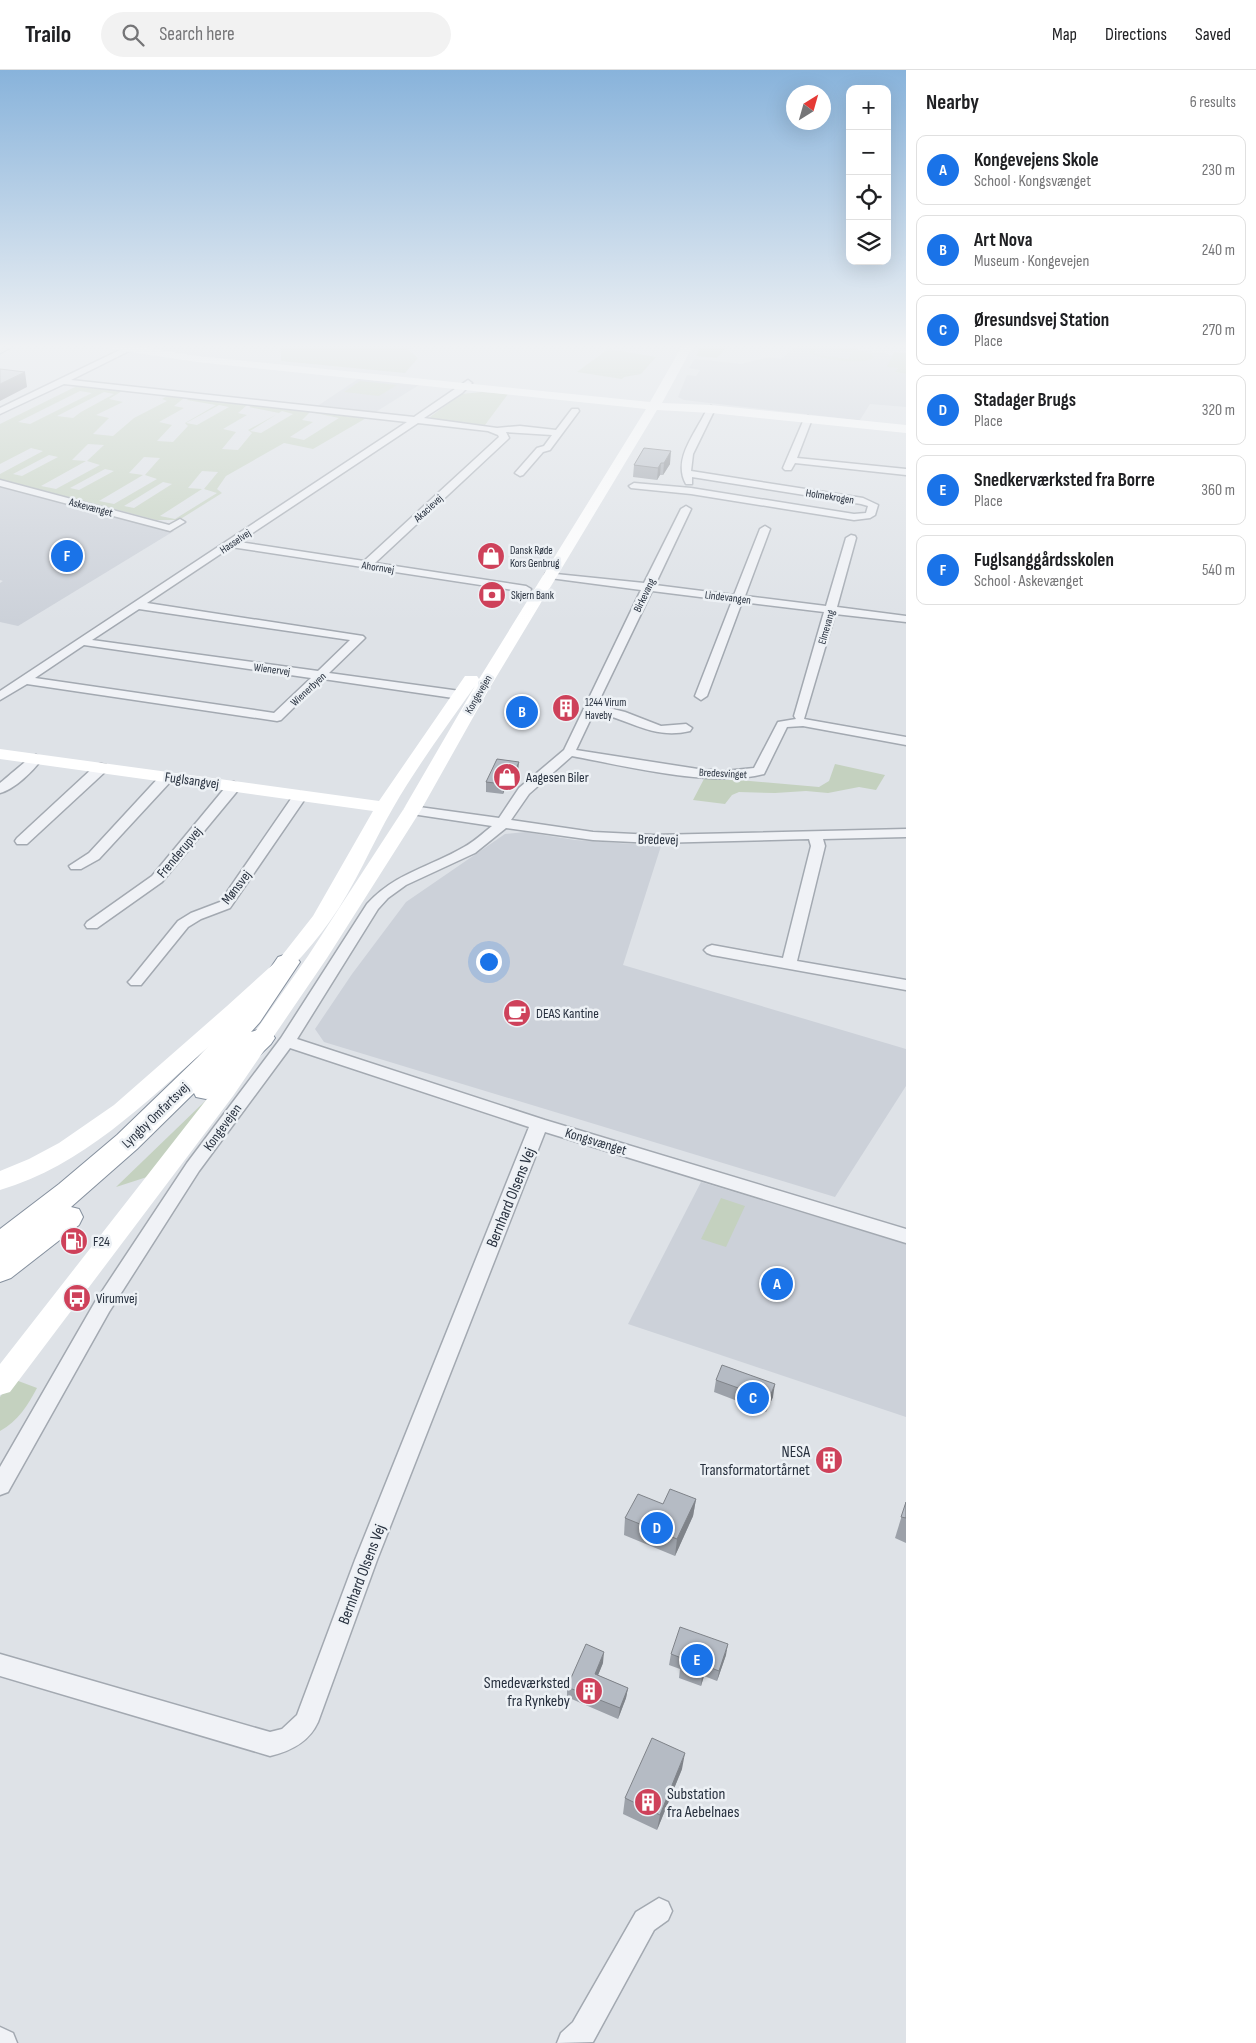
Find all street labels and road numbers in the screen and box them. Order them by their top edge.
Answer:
street label: Holmekrogen [805,486,855,507]
street label: Akacievej [411,492,445,526]
street label: Askevænget [67,495,115,520]
street label: Hasselvej [217,526,253,556]
street label: Ahornvej [360,558,395,576]
street label: Birkevang [631,576,658,614]
street label: Lindevangen [704,588,752,607]
street label: Elmevang [815,608,838,646]
street label: Wienervej [253,661,291,678]
street label: Wienerbyen [288,670,329,709]
street label: Kongevejen [462,672,495,716]
street label: Bredesvinget [699,766,748,781]
street label: Fuglsangvej [164,768,220,793]
street label: Frenderupvej [153,823,206,881]
street label: Bredevej [638,831,678,848]
street label: Mønsvej [218,867,255,908]
street label: Lyngby Omfartsvej [118,1079,193,1152]
street label: Kongevejen [200,1100,245,1154]
street label: Kongsvænget [563,1124,629,1159]
street label: Bernhard Olsens Vej [483,1145,540,1250]
street label: Bernhard Olsens Vej [335,1522,390,1627]

